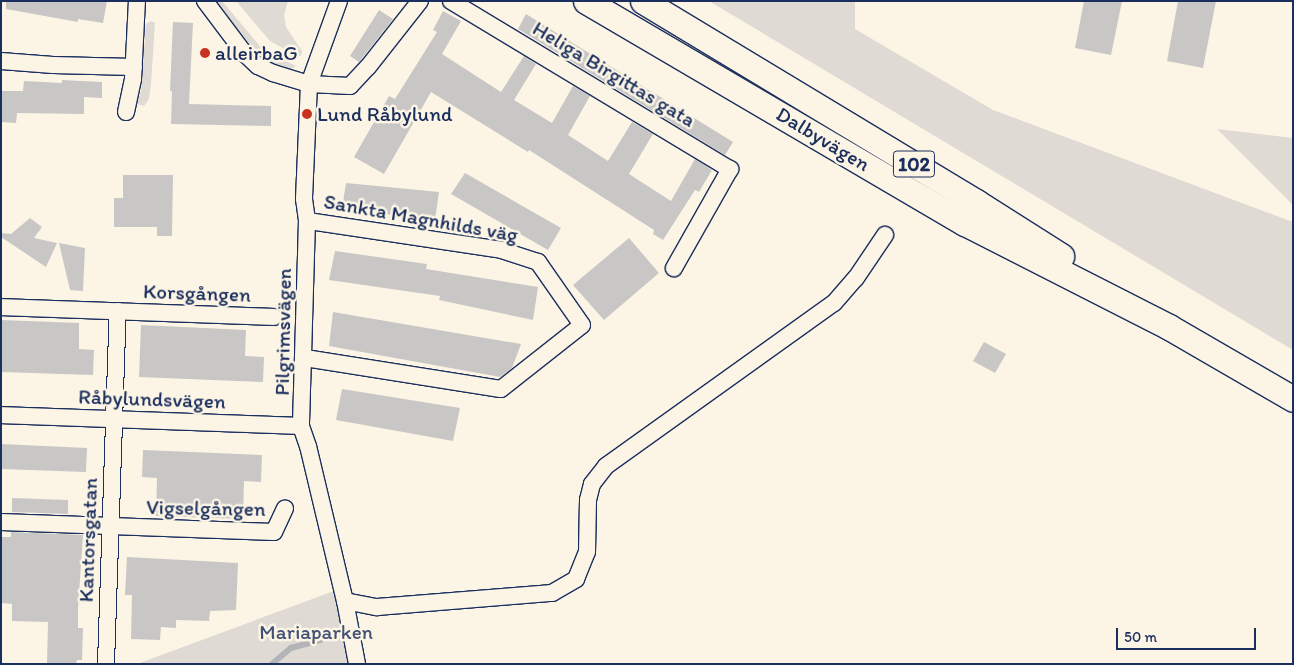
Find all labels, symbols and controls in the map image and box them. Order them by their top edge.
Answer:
street label: Heliga Birgittas gata [528,15,700,133]
place label: alleirbaG [215,40,298,66]
marker: alleirbaG [199,47,211,59]
place label: Lund Råbylund [317,101,452,127]
street label: Dalbyvägen [772,101,874,177]
marker: Lund Råbylund [301,108,313,120]
road number: 102 [893,146,935,182]
street label: Sankta Magnhilds väg [322,189,520,247]
street label: Pilgrimsvägen [269,268,297,396]
street label: Korsgången [143,279,251,307]
street label: Råbylundsvägen [78,384,226,414]
street label: Kantorsgatan [73,477,103,603]
street label: Vigselgången [146,494,266,522]
scale bar [1119,618,1259,650]
park label: Mariaparken [259,619,373,645]
text: 50 m [1124,628,1157,646]

